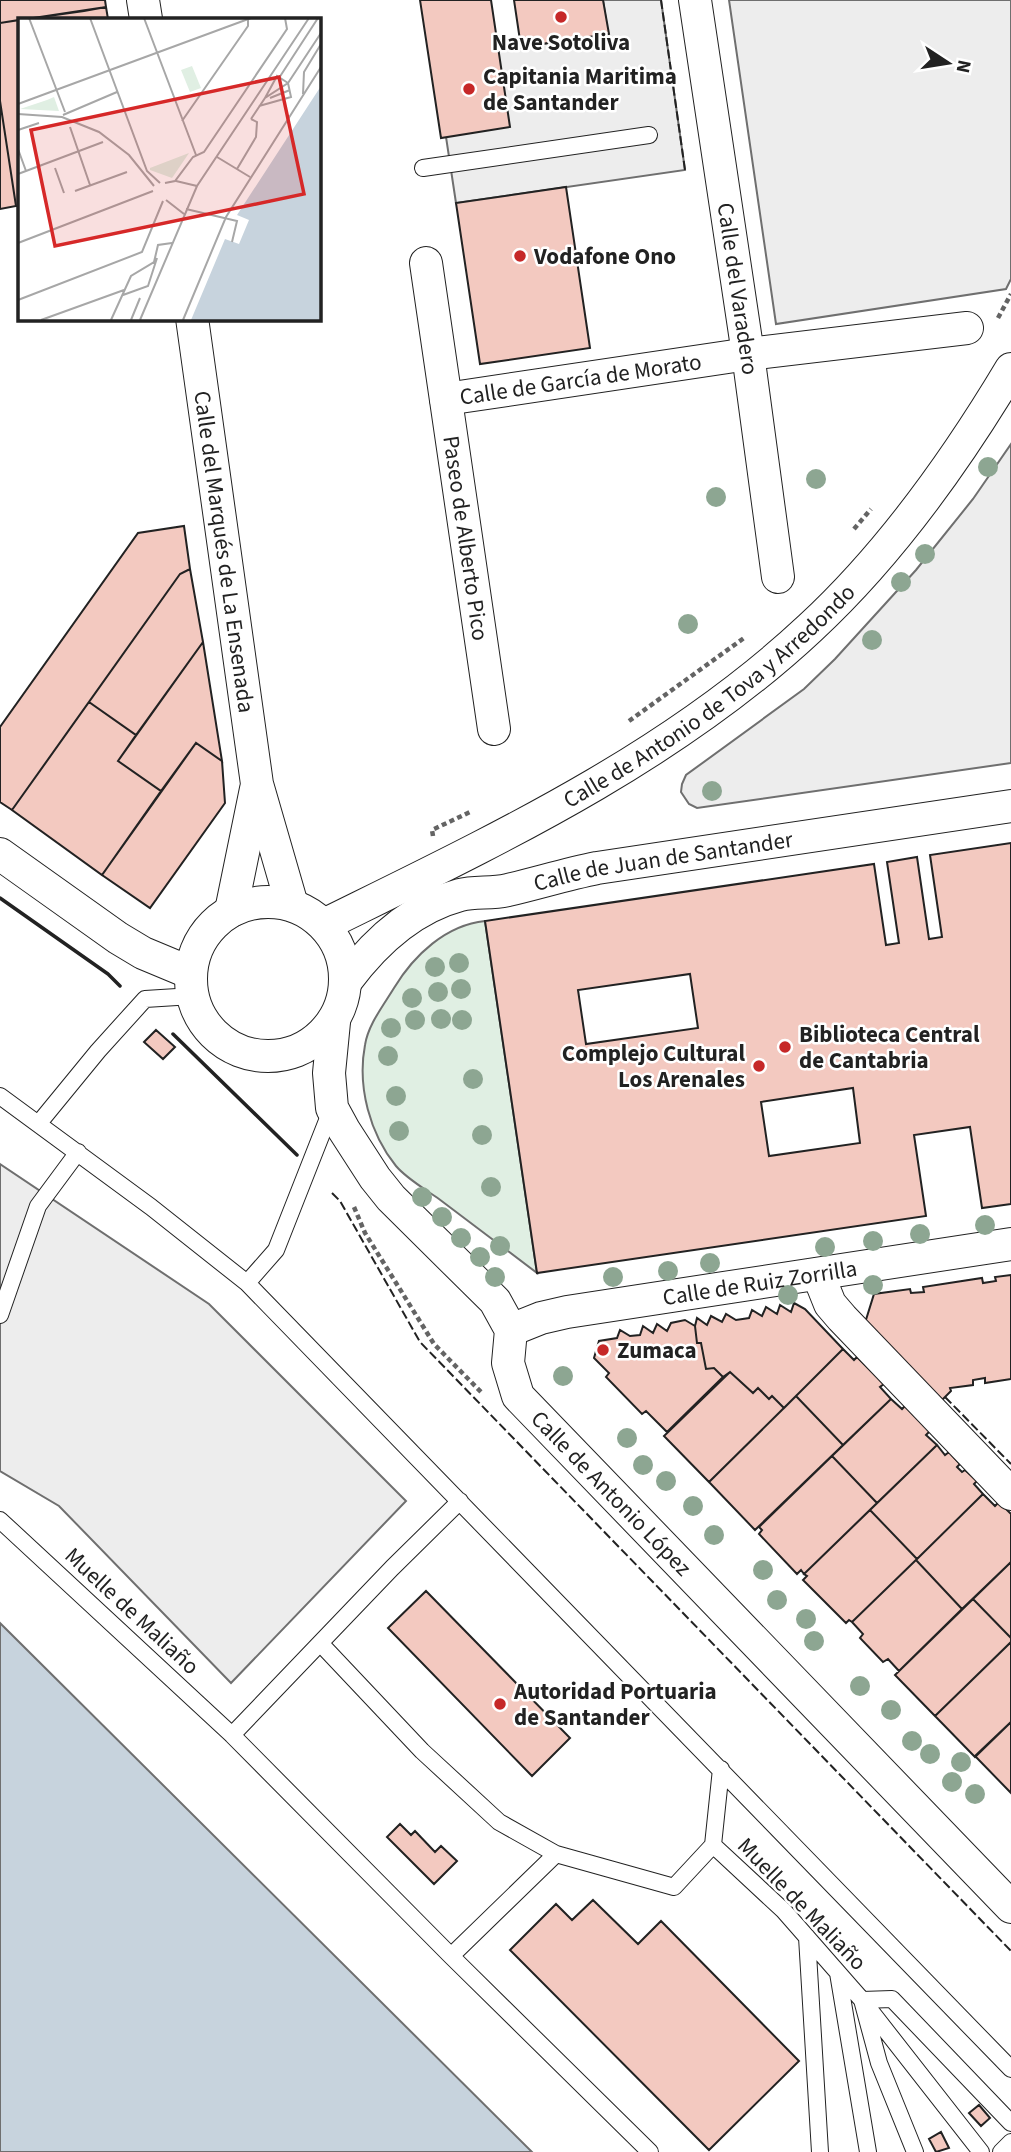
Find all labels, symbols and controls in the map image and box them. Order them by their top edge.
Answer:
marker: Nave Sotoliva [553,9,569,25]
inset map [18,18,320,320]
place label: Nave Sotoliva [492,26,630,59]
north arrow [913,28,983,98]
text: N [949,57,978,75]
place label: Capitania Maritima de Santander [483,60,677,119]
marker: Capitania Maritima de Santander [461,81,477,97]
street label: Calle del Varadero [709,201,767,377]
place label: Vodafone Ono [533,240,676,273]
marker: Vodafone Ono [512,248,528,264]
street label: Calle de García de Morato [457,345,704,413]
street label: Calle del Marqués de La Ensenada [186,389,263,715]
street label: Paseo de Alberto Pico [435,433,497,643]
street label: Calle de Antonio de Tova y Arredondo [557,576,863,816]
street label: Calle de Juan de Santander [530,822,796,899]
place label: Biblioteca Central de Cantabria [799,1018,980,1077]
place label: Complejo Cultural Los Arenales [562,1037,745,1096]
marker: Biblioteca Central de Cantabria [777,1039,793,1055]
marker: Complejo Cultural Los Arenales [751,1058,767,1074]
street label: Calle de Ruiz Zorrilla [660,1251,859,1314]
place label: Zumaca [617,1334,697,1367]
marker: Zumaca [595,1342,611,1358]
street label: Calle de Antonio López [524,1403,700,1583]
street label: Muelle de Maliaño [57,1540,207,1682]
place label: Autoridad Portuaria de Santander [513,1675,717,1734]
marker: Autoridad Portuaria de Santander [492,1696,508,1712]
street label: Muelle de Maliaño [730,1830,874,1978]

